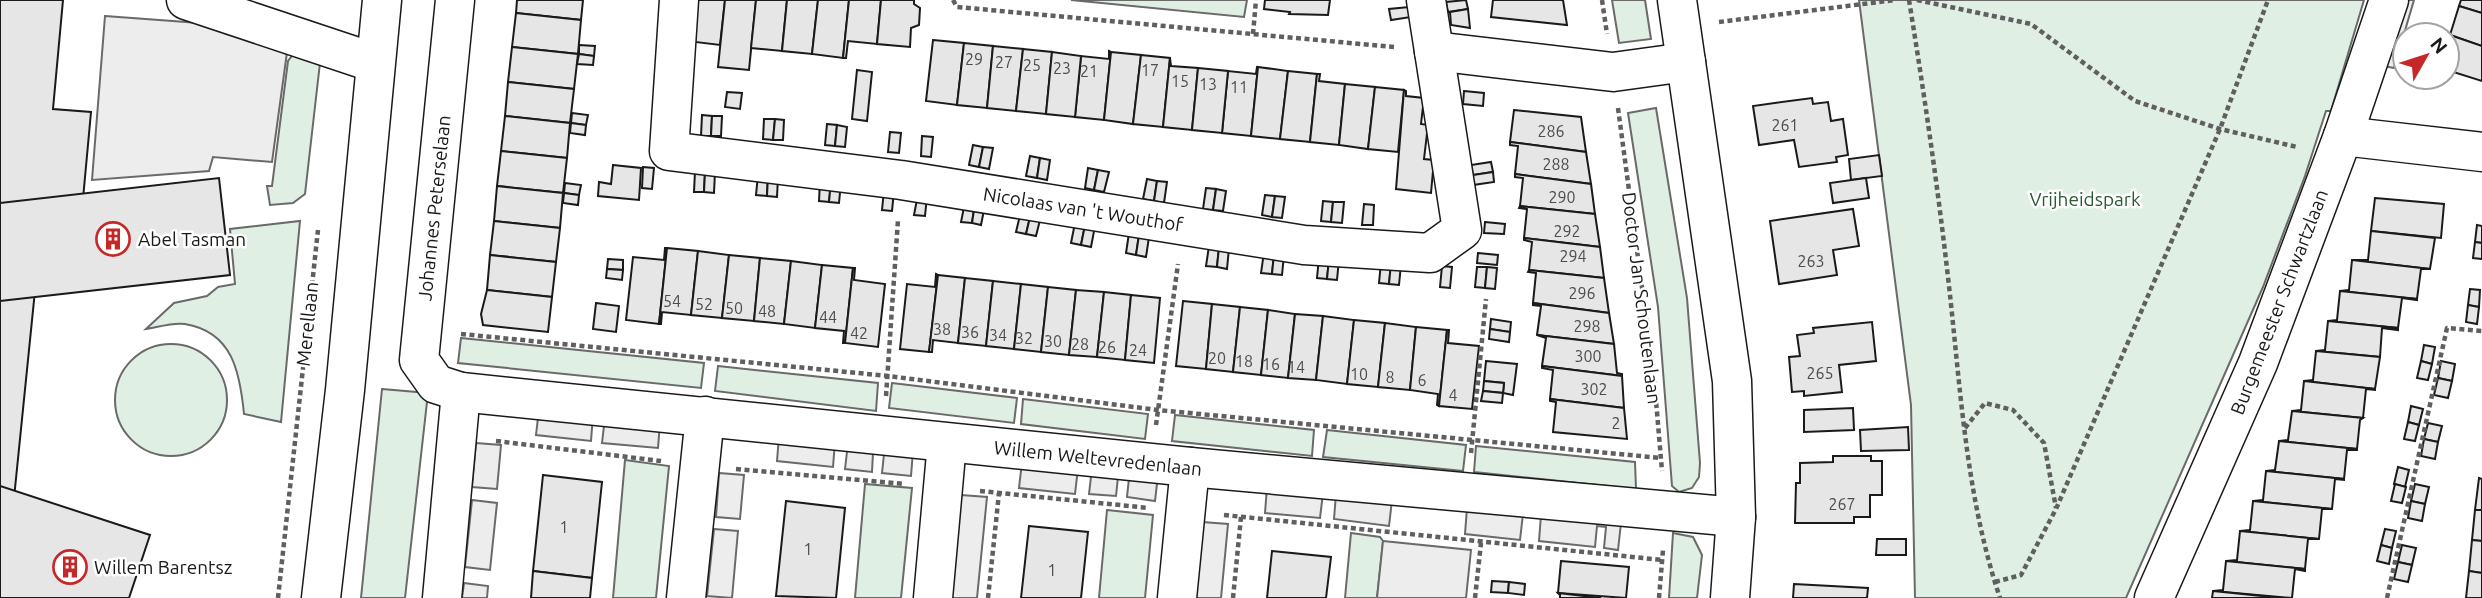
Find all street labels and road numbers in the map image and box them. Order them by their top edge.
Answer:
street label: Johannes Peterselaan [413,114,455,302]
street label: Nicolaas van 't Wouthof [982,182,1185,236]
street label: Burgemeester Schwartzlaan [2226,186,2332,418]
street label: Doctor Jan Schoutenlaan [1618,191,1666,405]
street label: Merellaan [292,281,322,367]
street label: Willem Weltevredenlaan [993,436,1203,480]

